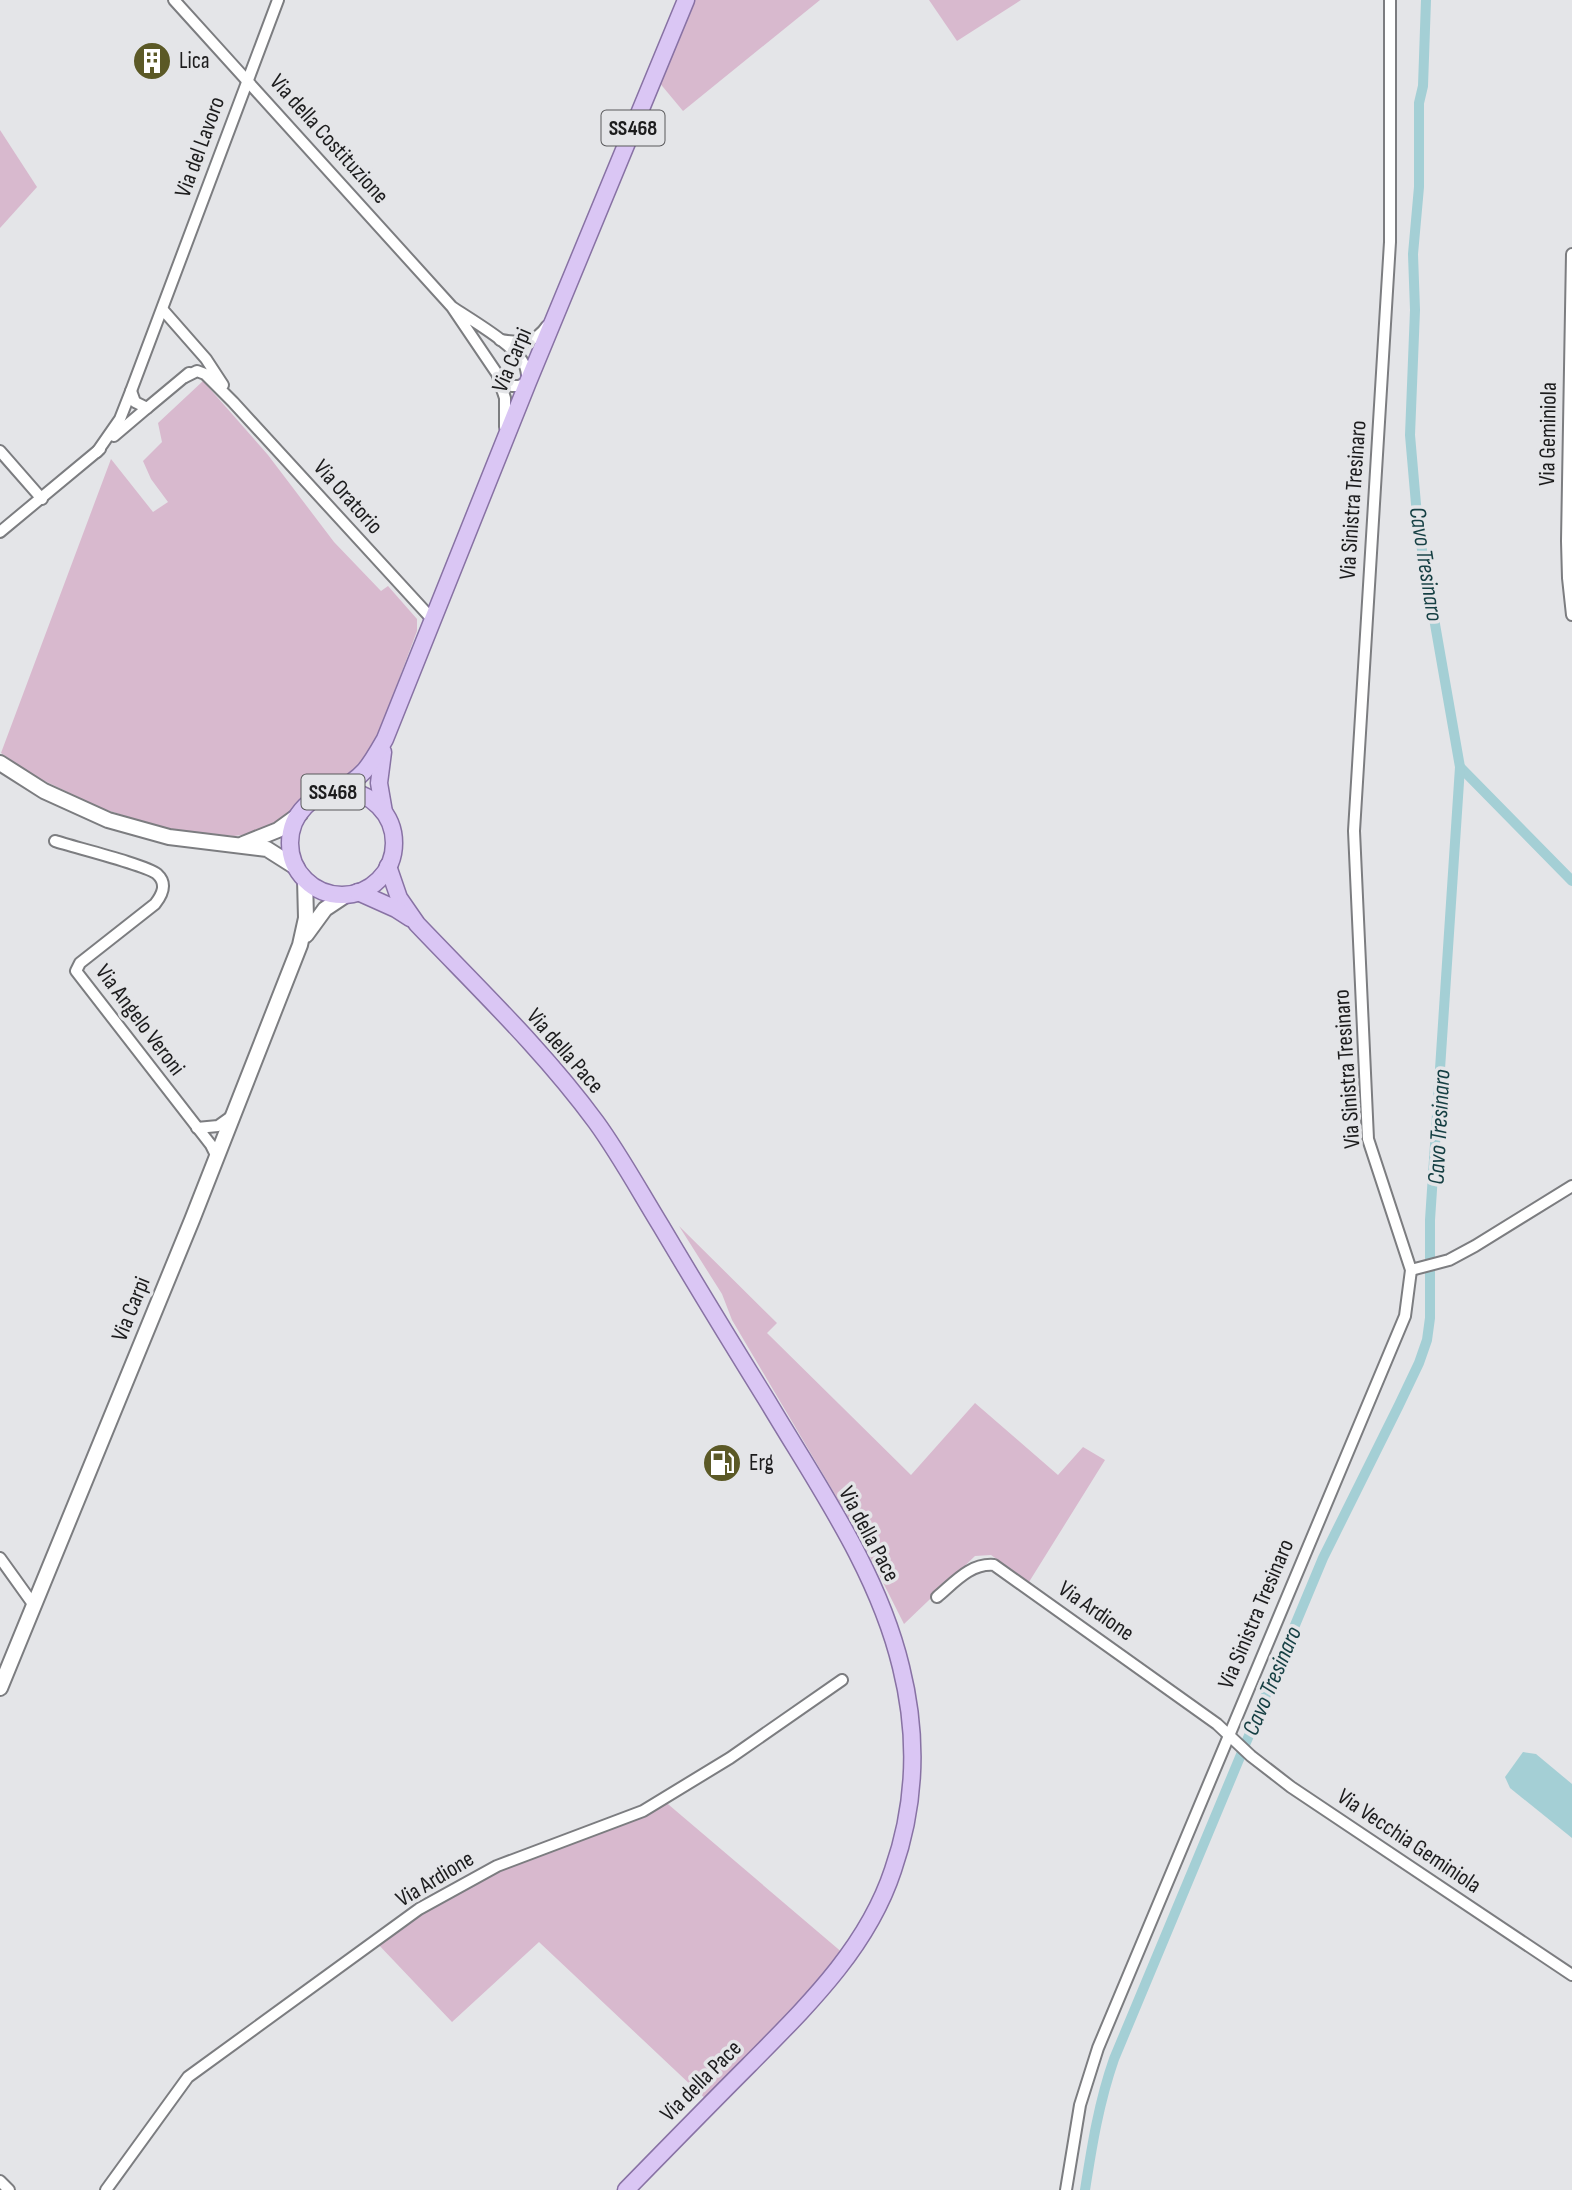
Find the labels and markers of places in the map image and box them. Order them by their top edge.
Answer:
building icon: Lica [131,40,173,82]
place label: Lica [179,47,210,75]
fuel station icon: Erg [701,1442,743,1484]
place label: Erg [749,1449,774,1477]

